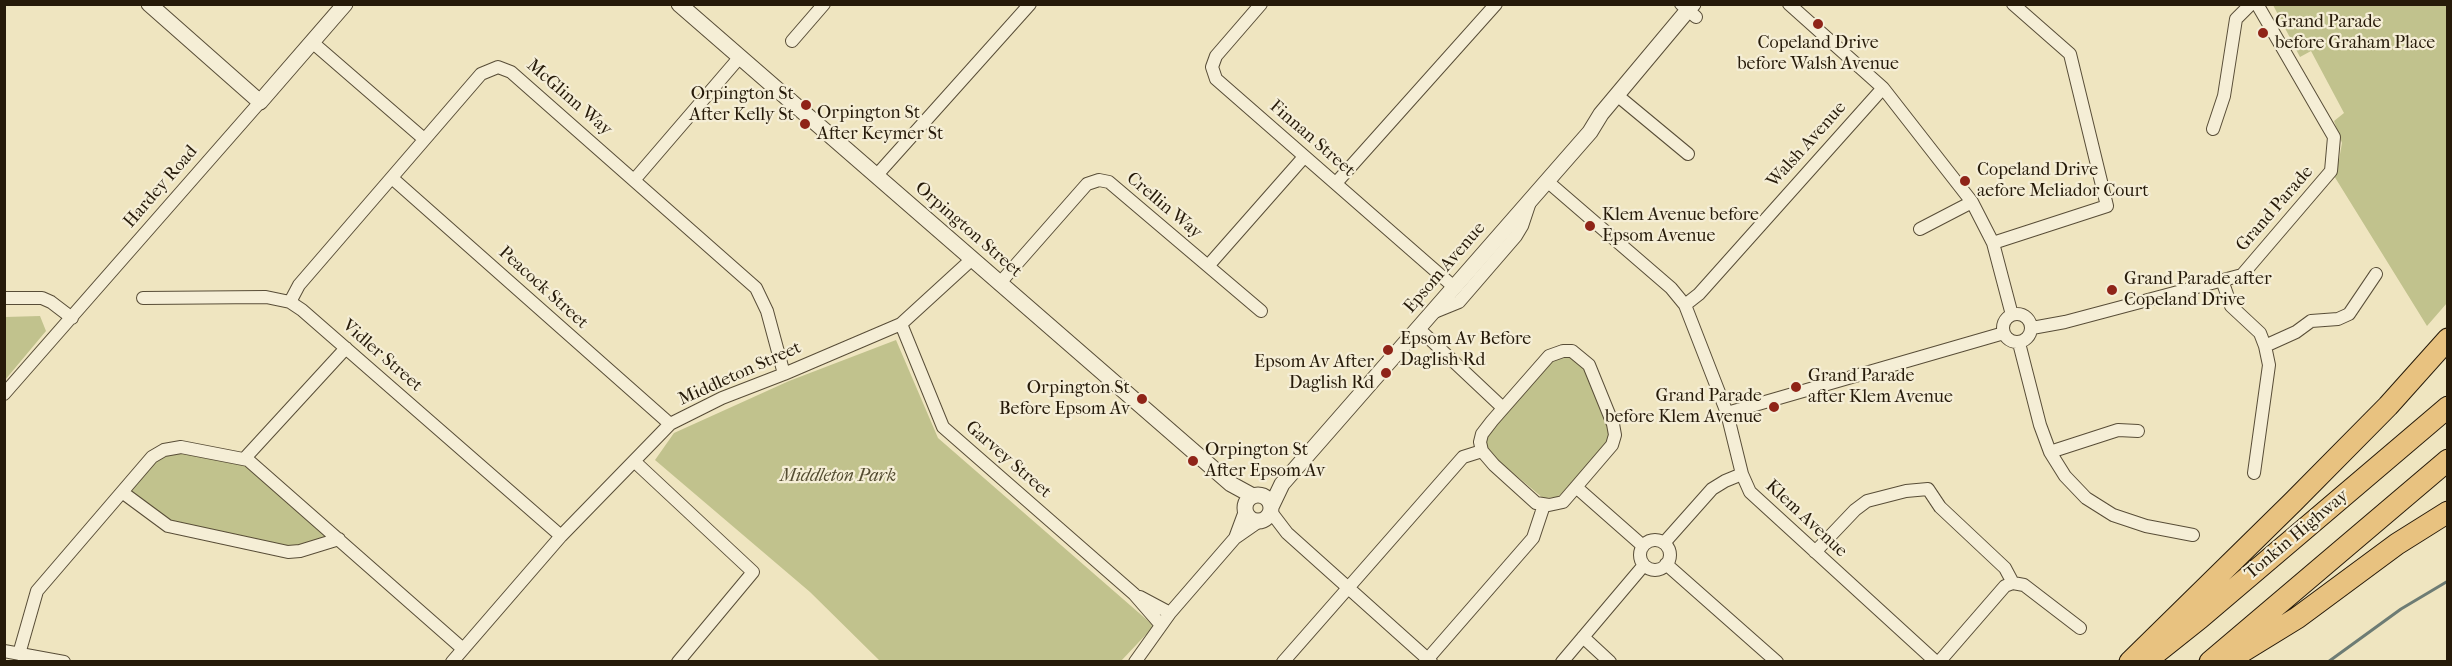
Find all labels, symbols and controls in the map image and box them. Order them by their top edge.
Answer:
place label: Grand Parade before Graham Place [2275,12,2435,54]
marker: Copeland Drive before Walsh Avenue [1811,17,1825,31]
marker: Grand Parade before Graham Place [2256,26,2270,40]
place label: Copeland Drive before Walsh Avenue [1737,33,1899,76]
street label: McGlinn Way [522,55,616,141]
place label: Orpington St After Kelly St [689,84,794,127]
street label: Finnan Street [1265,96,1359,182]
marker: Orpington St After Kelly St [799,98,813,112]
street label: Walsh Avenue [1763,98,1851,192]
place label: Orpington St After Keymer St [817,103,943,146]
marker: Orpington St After Keymer St [798,117,812,131]
street label: Hardey Road [119,141,203,233]
place label: Copeland Drive aefore Meliador Court [1977,160,2149,202]
street label: Grand Parade [2232,162,2318,256]
street label: Crellin Way [1122,168,1206,244]
marker: Copeland Drive aefore Meliador Court [1958,174,1972,188]
street label: Orpington Street [910,178,1026,282]
place label: Klem Avenue before Epsom Avenue [1602,205,1759,248]
street label: Epsom Avenue [1400,218,1490,318]
marker: Klem Avenue before Epsom Avenue [1583,219,1597,233]
street label: Peacock Street [494,242,592,334]
place label: Grand Parade after Copeland Drive [2124,269,2272,312]
marker: Grand Parade after Copeland Drive [2105,283,2119,297]
street label: Vidler Street [337,315,427,397]
place label: Epsom Av Before Daglish Rd [1400,329,1531,372]
street label: Middleton Street [675,337,805,411]
marker: Epsom Av Before Daglish Rd [1381,343,1395,357]
place label: Epsom Av After Daglish Rd [1254,352,1374,394]
marker: Epsom Av After Daglish Rd [1379,366,1393,380]
place label: Grand Parade after Klem Avenue [1808,366,1953,409]
place label: Orpington St Before Epsom Av [999,378,1130,420]
marker: Grand Parade after Klem Avenue [1789,380,1803,394]
place label: Grand Parade before Klem Avenue [1605,386,1762,428]
marker: Orpington St Before Epsom Av [1135,392,1149,406]
marker: Grand Parade before Klem Avenue [1767,400,1781,414]
street label: Garvey Street [961,417,1055,503]
place label: Orpington St After Epsom Av [1205,440,1325,482]
marker: Orpington St After Epsom Av [1186,454,1200,468]
park label: Middleton Park [780,466,896,488]
street label: Klem Avenue [1761,476,1851,562]
street label: Tonkin Highway [2241,485,2353,585]

